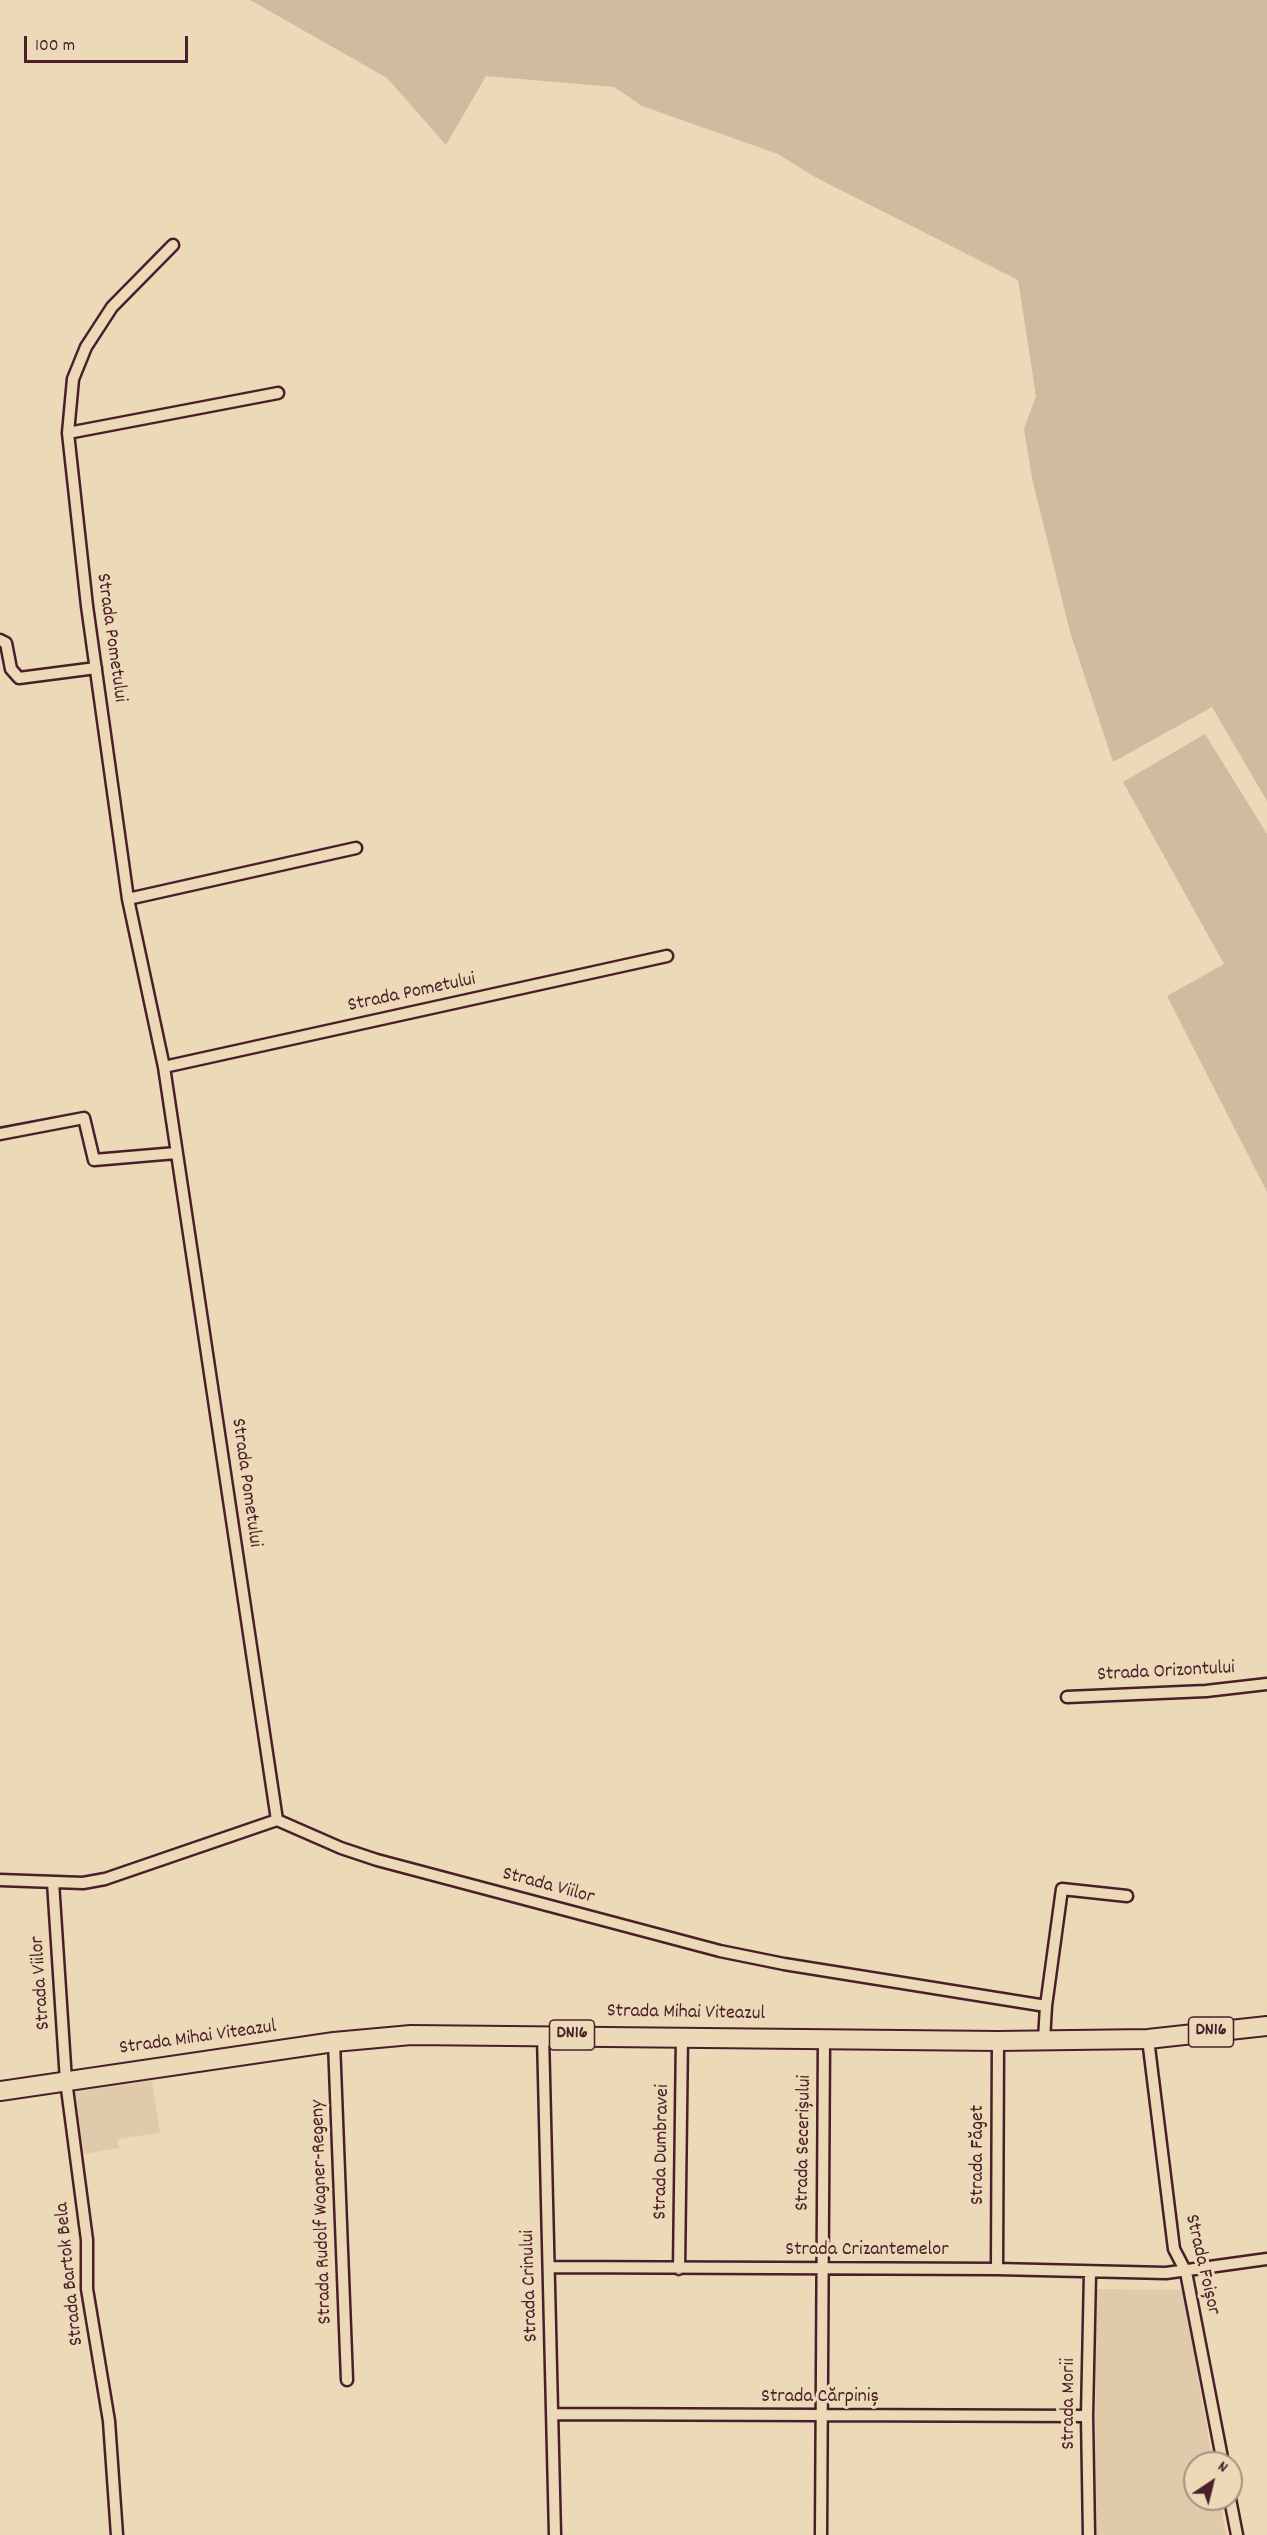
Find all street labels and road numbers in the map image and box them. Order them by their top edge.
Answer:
street label: Strada Pometului [89,572,131,704]
street label: Strada Pometului [346,969,478,1019]
street label: Strada Pometului [224,1417,266,1549]
street label: Strada Orizontului [1097,1657,1235,1689]
street label: Strada Viilor [499,1863,597,1911]
street label: Strada Viilor [27,1935,57,2031]
street label: Strada Mihai Viteazul [607,2001,765,2027]
street label: Strada Mihai Viteazul [118,2016,278,2062]
road number: DN16 [1188,2017,1234,2047]
road number: DN16 [550,2020,594,2050]
street label: Strada Secerișului [792,2075,818,2211]
street label: Strada Dumbravei [650,2084,676,2220]
street label: Strada Rudolf Wagner-Regeny [307,2099,339,2325]
street label: Strada Făget [967,2105,991,2205]
street label: Strada Bartok Bela [52,2201,90,2347]
street label: Strada Foișor [1178,2212,1224,2318]
street label: Strada Crinului [517,2230,545,2342]
street label: Strada Crizantemelor [785,2239,949,2263]
street label: Strada Morii [1058,2358,1082,2450]
street label: Strada Cărpiniș [761,2386,879,2410]

